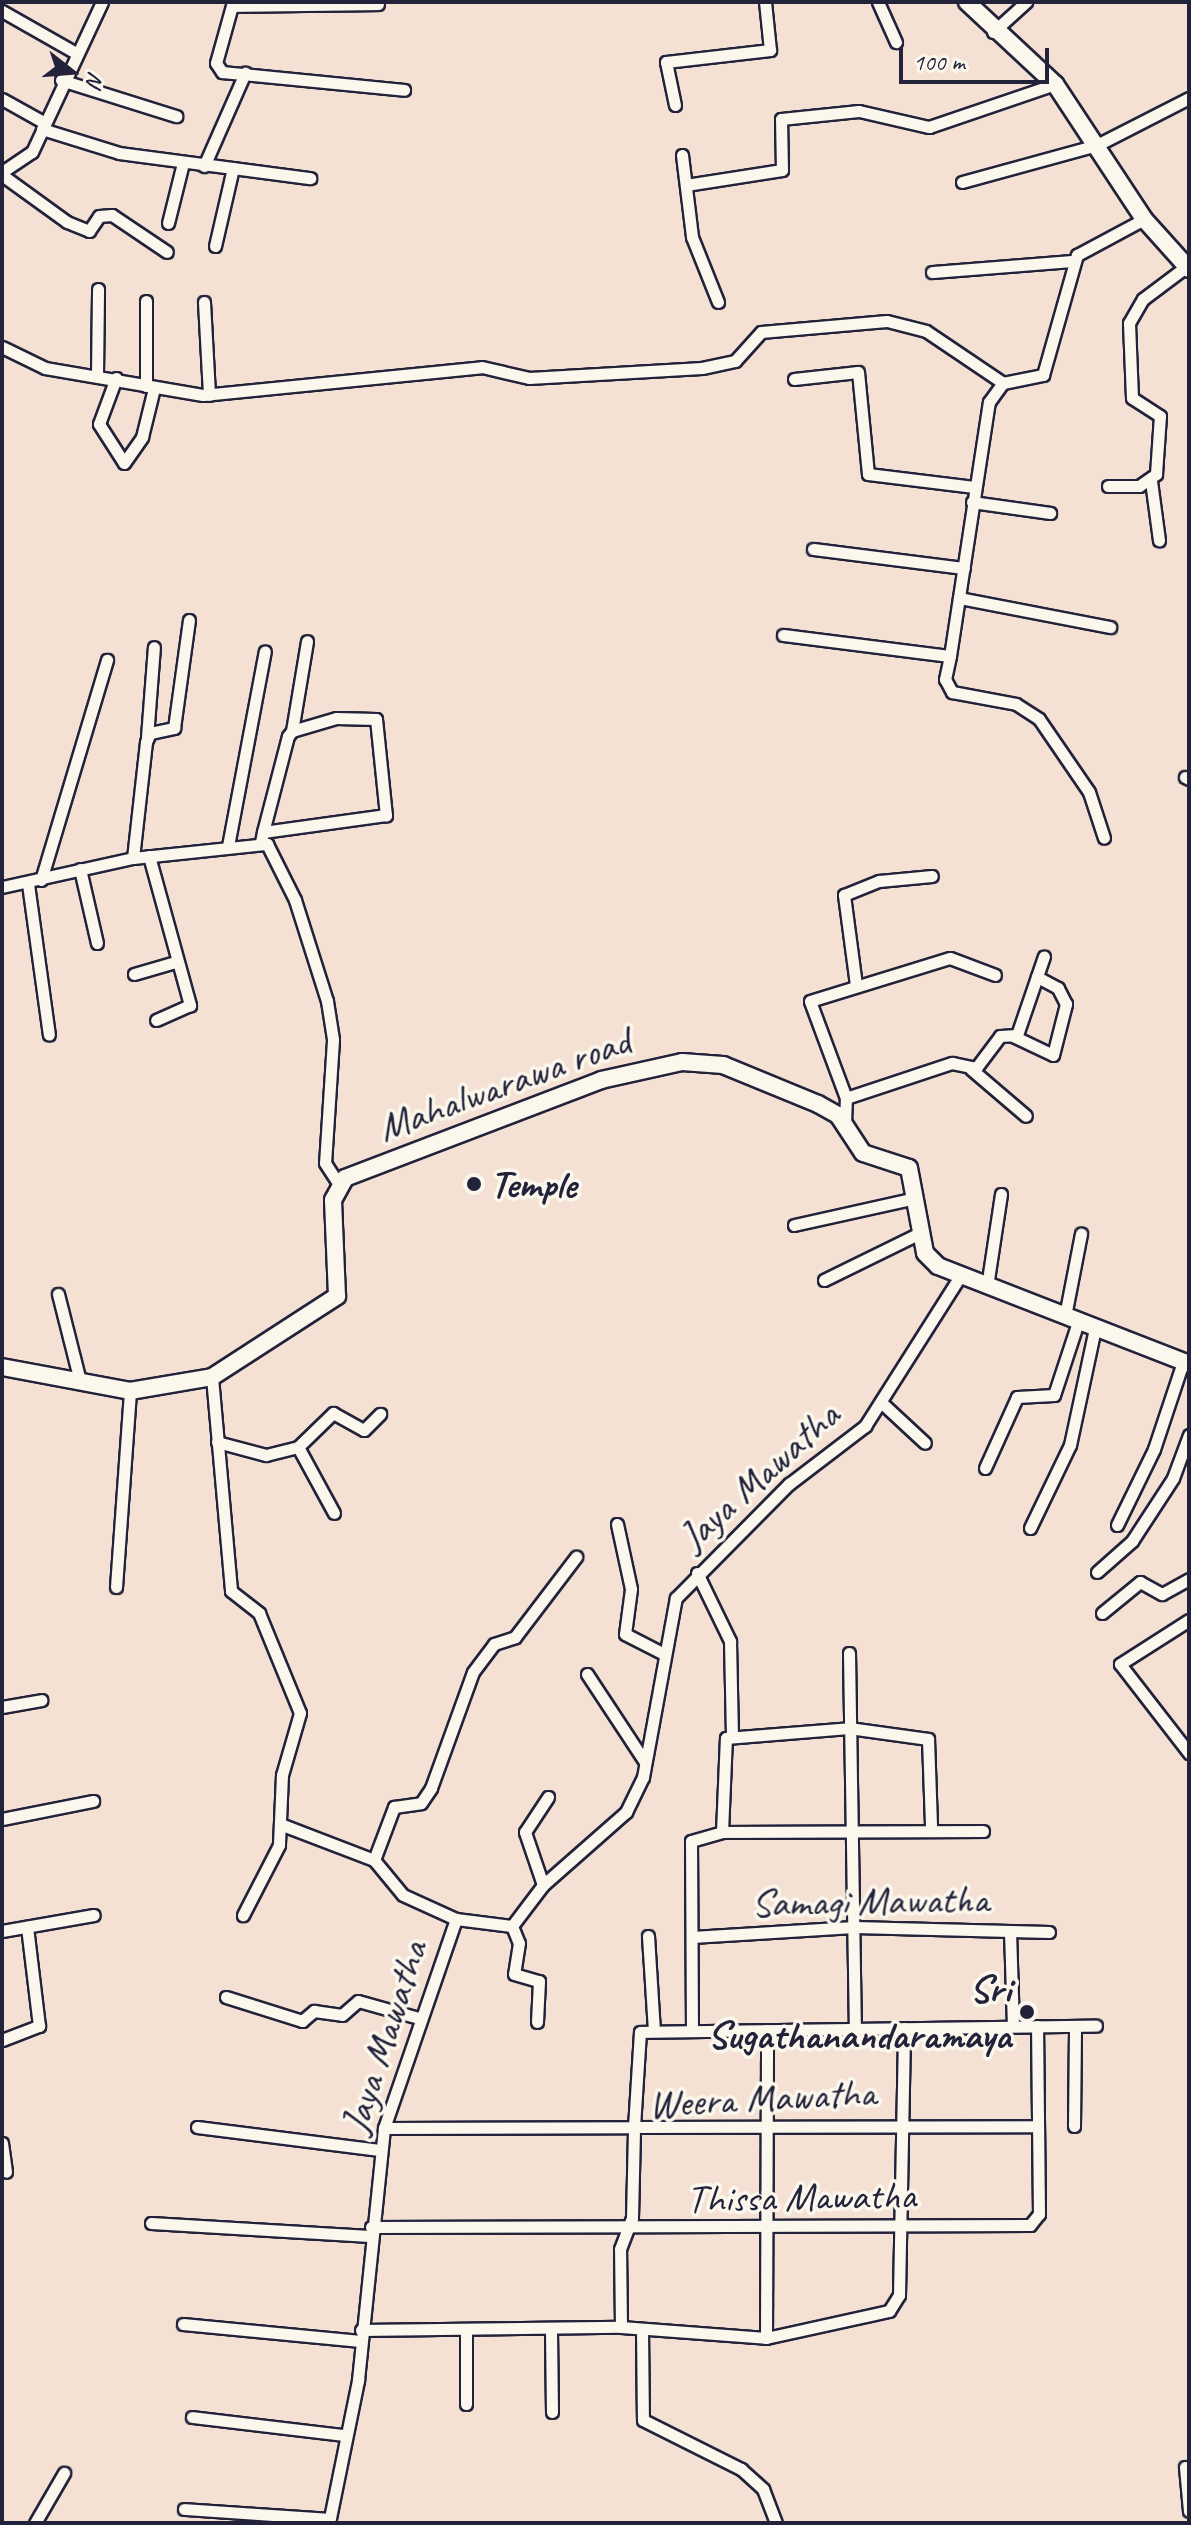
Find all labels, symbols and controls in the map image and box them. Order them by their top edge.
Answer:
north arrow [32,32,112,112]
scale bar [903,32,1053,82]
text: 100 m [913,47,965,77]
text: N [80,68,110,90]
street label: Mahalwarawa road [372,1016,636,1152]
place label: Temple [490,1160,576,1208]
marker: Temple [465,1175,483,1193]
street label: Jaya Mawatha [669,1392,849,1560]
street label: Samagi Mawatha [751,1875,989,1927]
street label: Jaya Mawatha [331,1935,437,2139]
place label: Sri Sugathanandaramaya [707,1965,1011,2059]
marker: Sri Sugathanandaramaya [1018,2003,1036,2021]
street label: Weera Mawatha [648,2068,876,2128]
street label: Thissa Mawatha [686,2171,916,2223]

